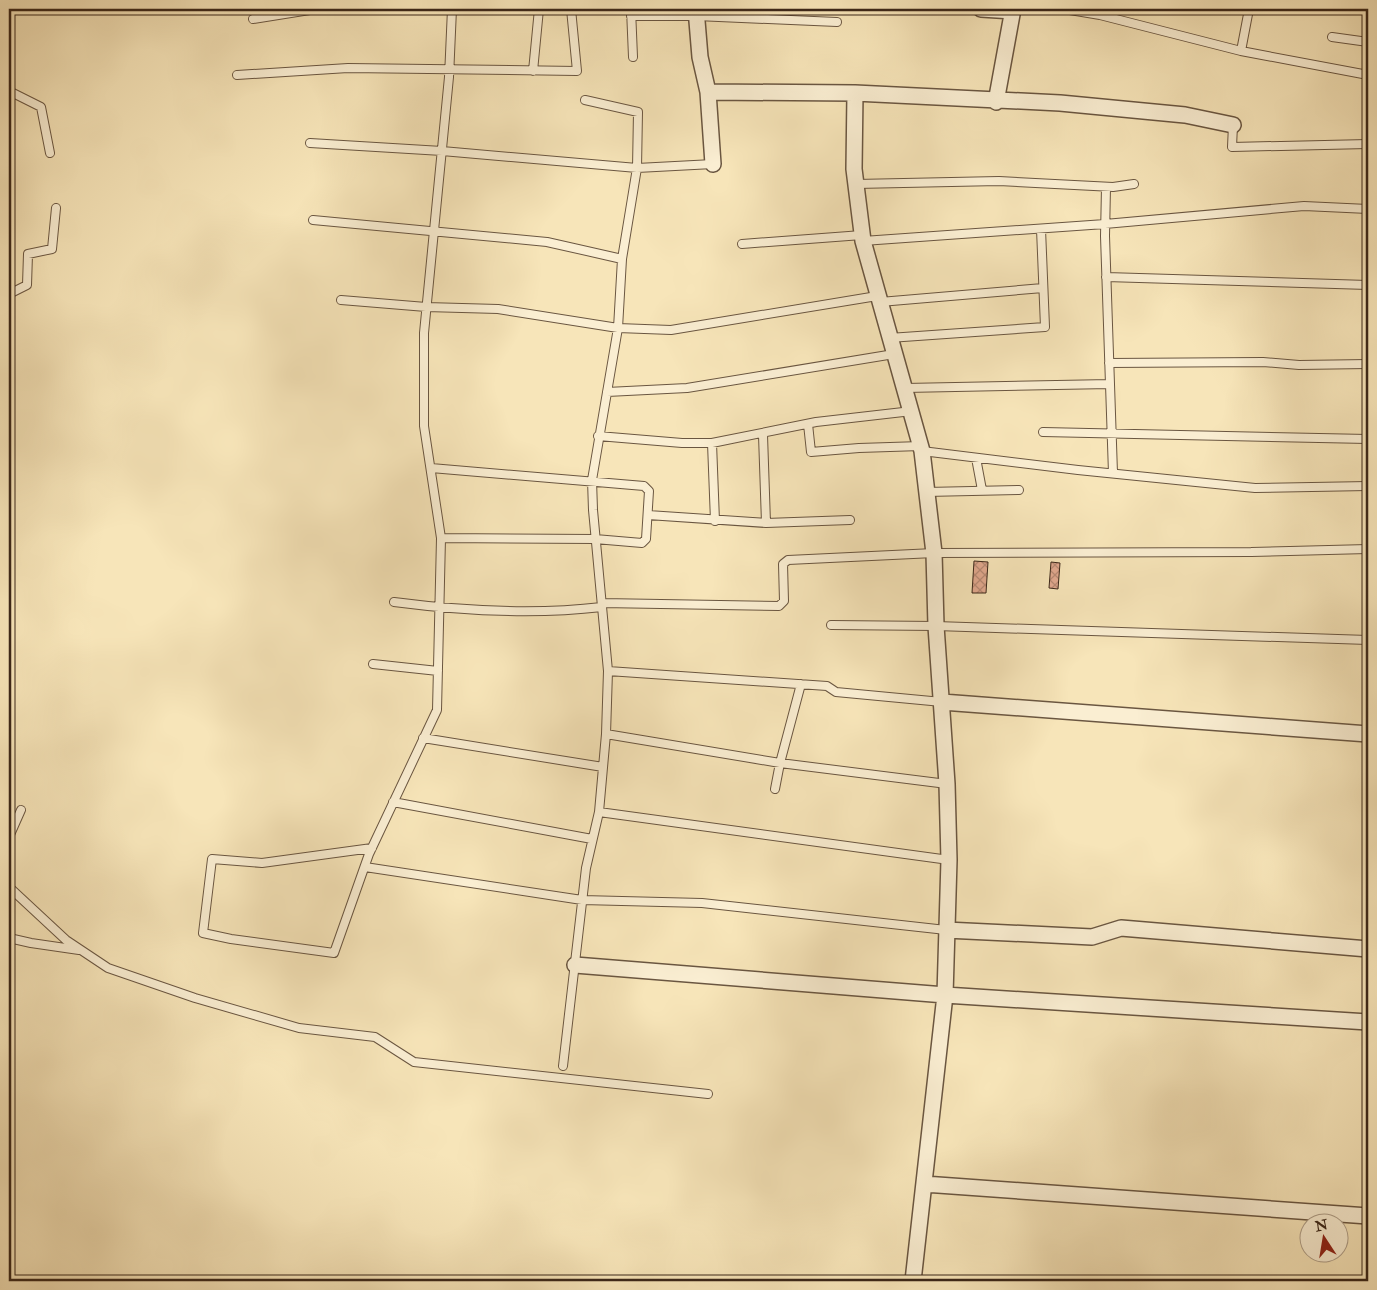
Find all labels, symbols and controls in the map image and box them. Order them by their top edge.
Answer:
north arrow [1300,1212,1350,1262]
text: N [1313,1216,1330,1236]

